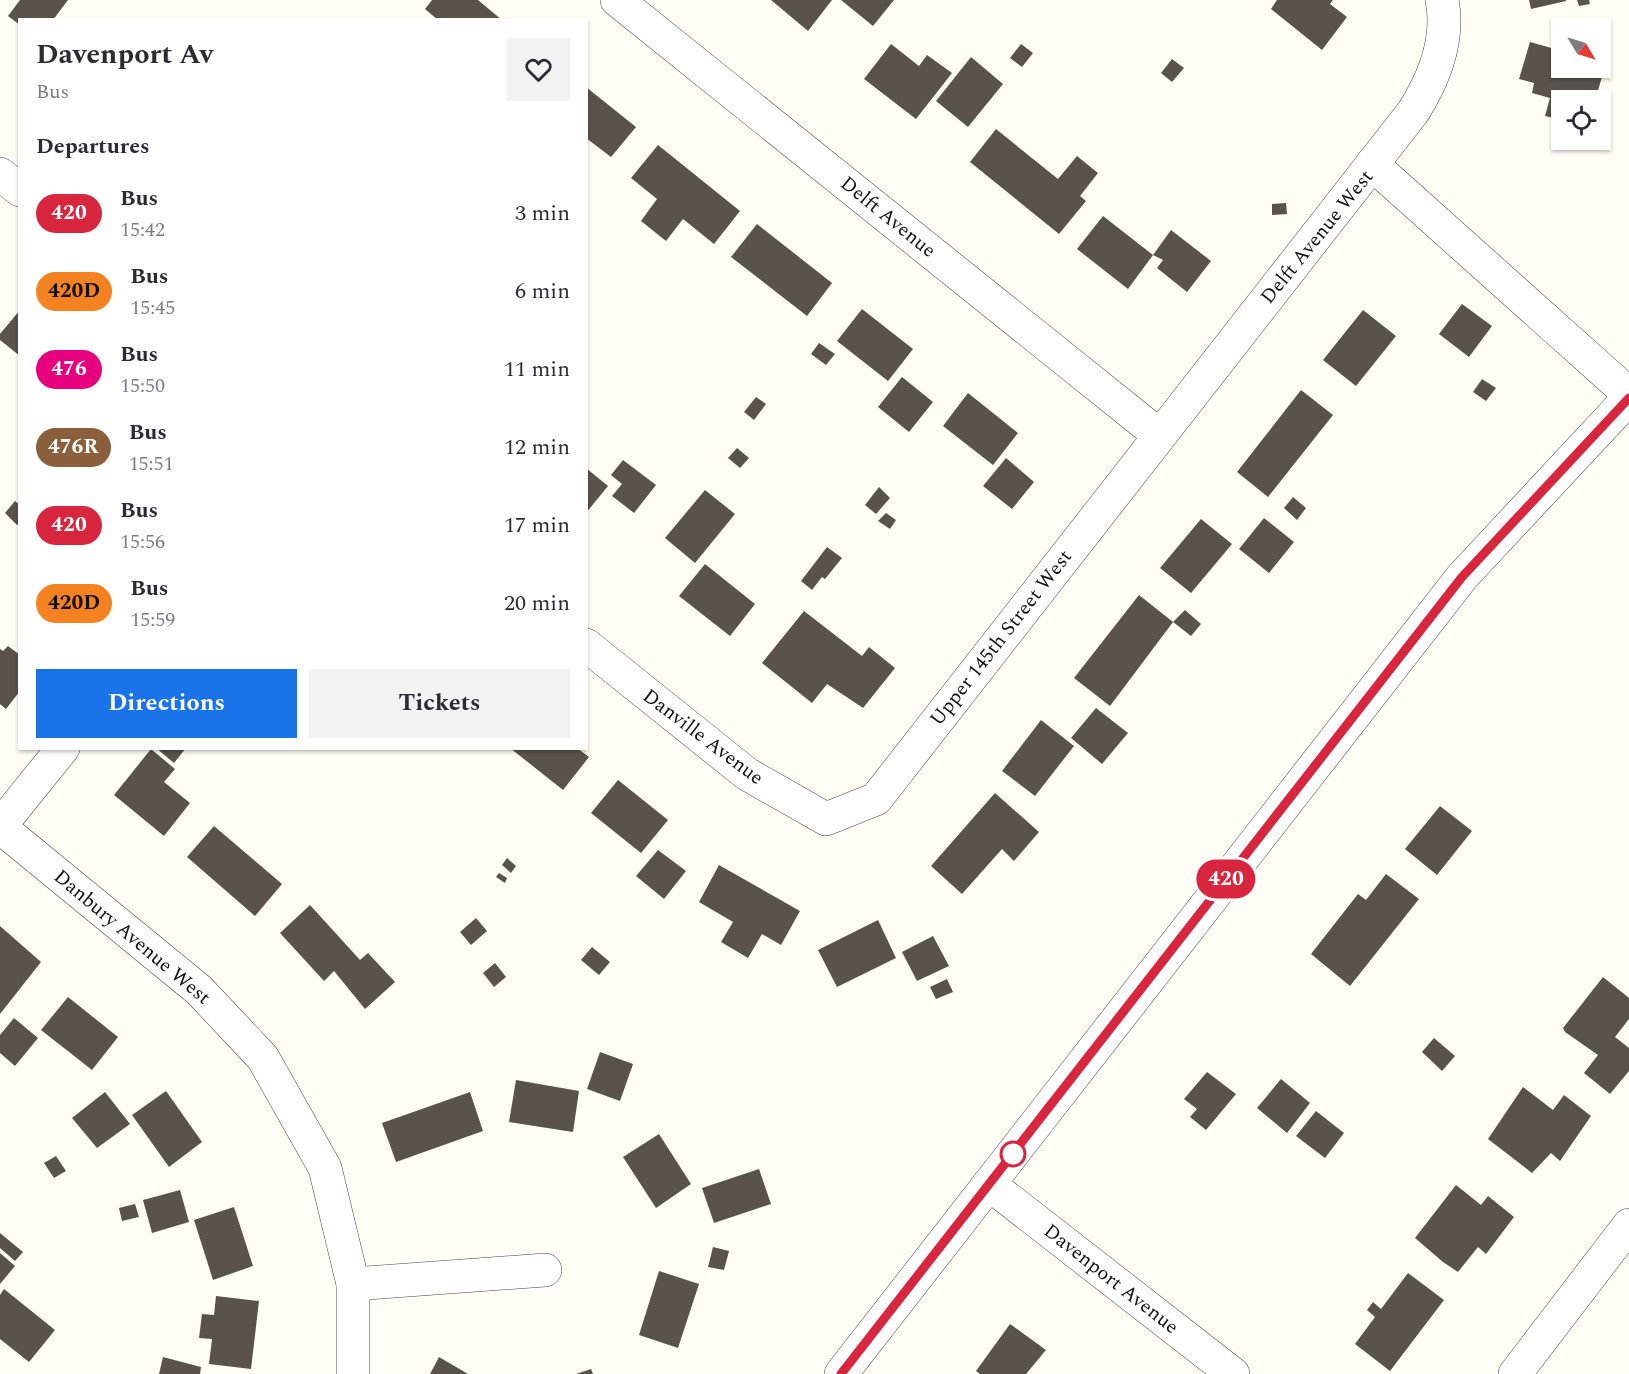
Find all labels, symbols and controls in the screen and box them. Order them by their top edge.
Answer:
north arrow [1551,18,1611,78]
map controls [1551,18,1611,150]
text: Davenport Av [36,33,213,76]
button: heart [507,38,570,101]
text: Bus [36,77,69,107]
button: locate [1551,90,1611,150]
text: Departures [36,130,150,163]
street label: Delft Avenue West [1253,163,1381,311]
street label: Delft Avenue [833,169,943,265]
text: Bus [120,182,158,215]
text: 420 [51,197,87,229]
text: 3 min [515,197,570,230]
text: 15:42 [120,215,165,245]
text: Bus [130,260,168,293]
text: 420D [48,275,100,307]
text: 6 min [515,275,570,308]
text: 15:45 [130,293,175,323]
text: Bus [120,338,158,371]
text: 476 [51,353,87,385]
text: 11 min [504,353,570,386]
text: 15:50 [120,371,165,401]
text: Bus [129,416,167,449]
text: 476R [48,431,99,463]
text: 12 min [504,431,570,464]
text: 15:51 [129,449,174,479]
text: Bus [120,494,158,527]
text: 420 [51,509,87,541]
text: 17 min [504,509,570,542]
text: 15:56 [120,527,165,557]
street label: Upper 145th Street West [922,543,1080,733]
text: Bus [130,572,168,605]
text: 420D [48,587,100,619]
text: 20 min [504,587,570,620]
text: 15:59 [130,605,175,635]
button: Directions [36,669,297,738]
button: Tickets [309,669,570,738]
street label: Danville Avenue [636,681,770,793]
line badge: 420 [1192,860,1260,898]
street label: Danbury Avenue West [47,862,217,1012]
text: 420 [1208,863,1244,895]
unlabelled marker [1000,1141,1026,1167]
street label: Davenport Avenue [1037,1217,1185,1341]

